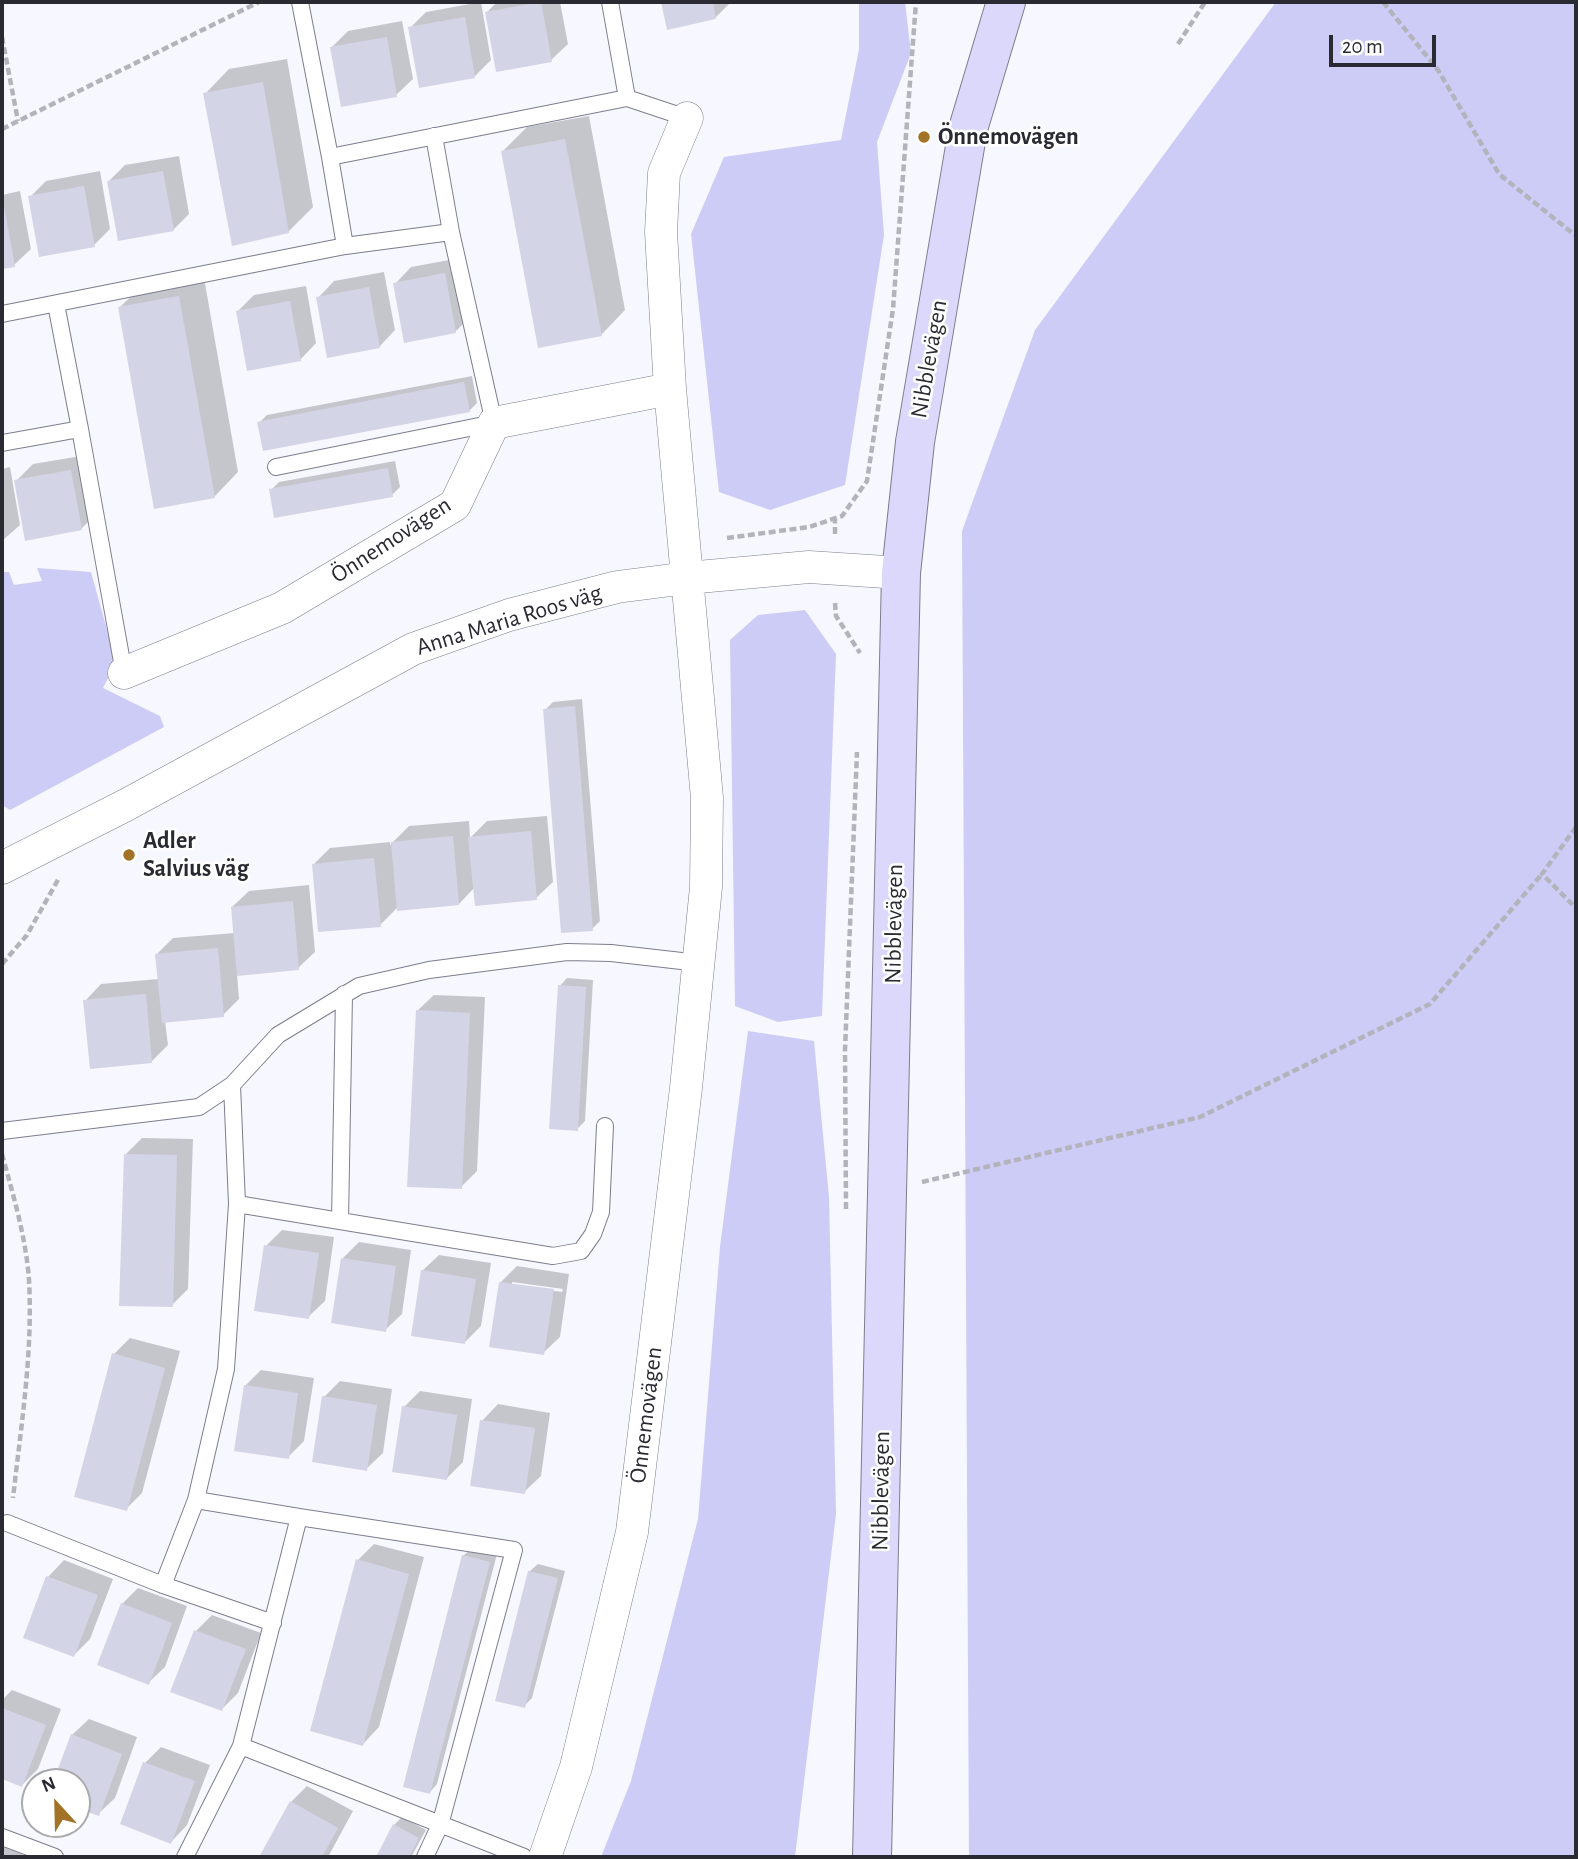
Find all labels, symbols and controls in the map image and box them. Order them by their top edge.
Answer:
scale bar [1333,21,1440,65]
text: 20 m [1342,36,1383,57]
place label: Önnemovägen [938,123,1079,151]
marker: Önnemovägen [916,129,932,145]
street label: Nibblevägen [904,297,954,421]
street label: Önnemovägen [326,490,456,590]
street label: Anna Maria Roos väg [413,578,605,662]
place label: Adler Salvius väg [143,827,249,883]
marker: Adler Salvius väg [121,847,137,863]
street label: Nibblevägen [879,864,909,984]
street label: Önnemovägen [623,1345,669,1485]
street label: Nibblevägen [866,1431,896,1551]
north arrow [21,1768,91,1838]
text: N [39,1774,58,1796]

